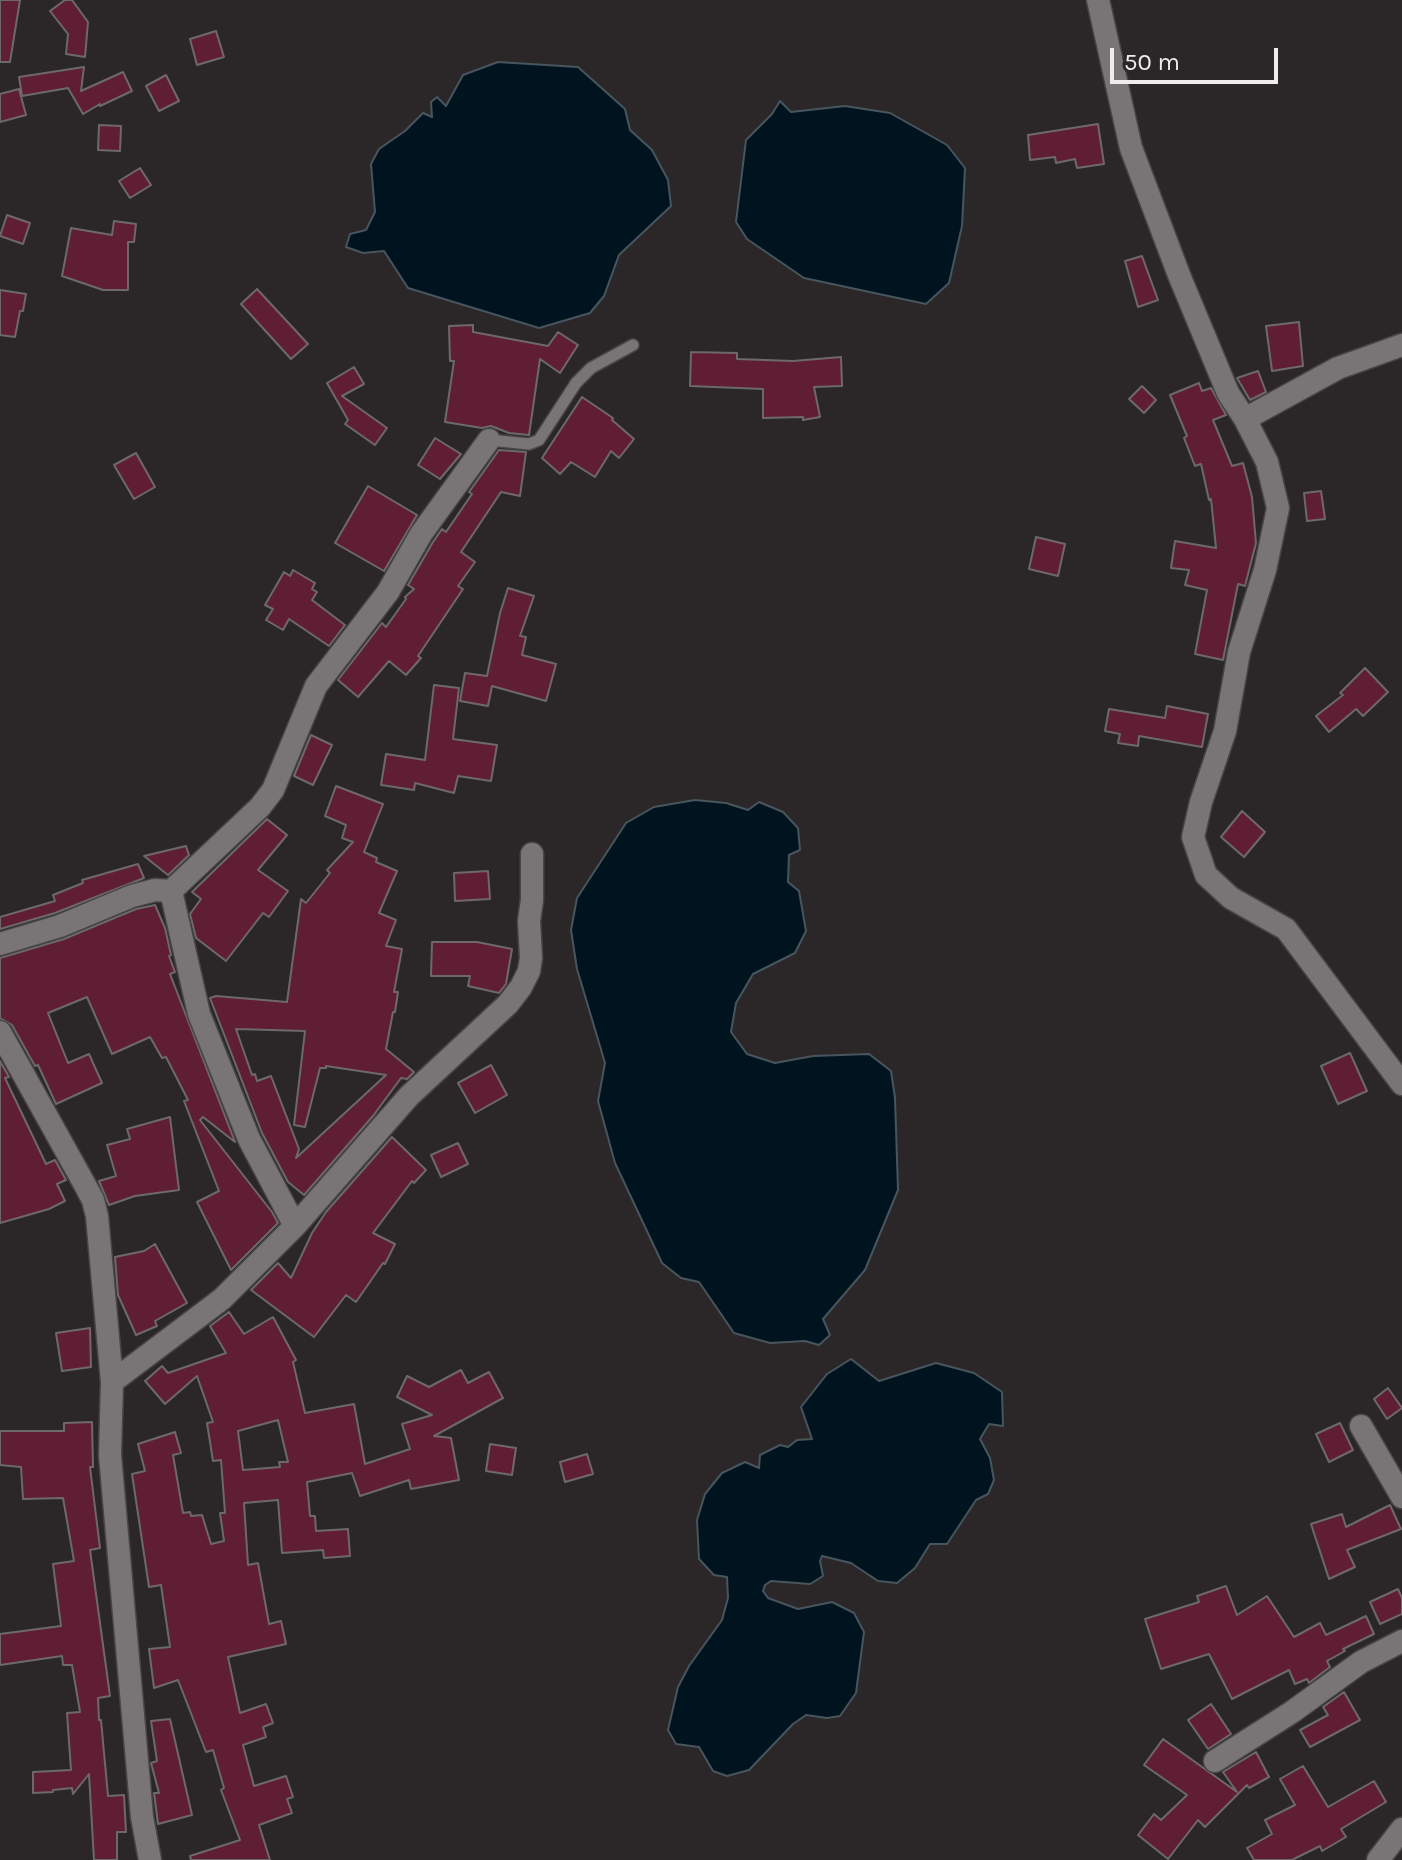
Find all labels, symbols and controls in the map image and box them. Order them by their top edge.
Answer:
scale bar [1114,32,1282,82]
text: 50 m [1124,48,1180,76]

